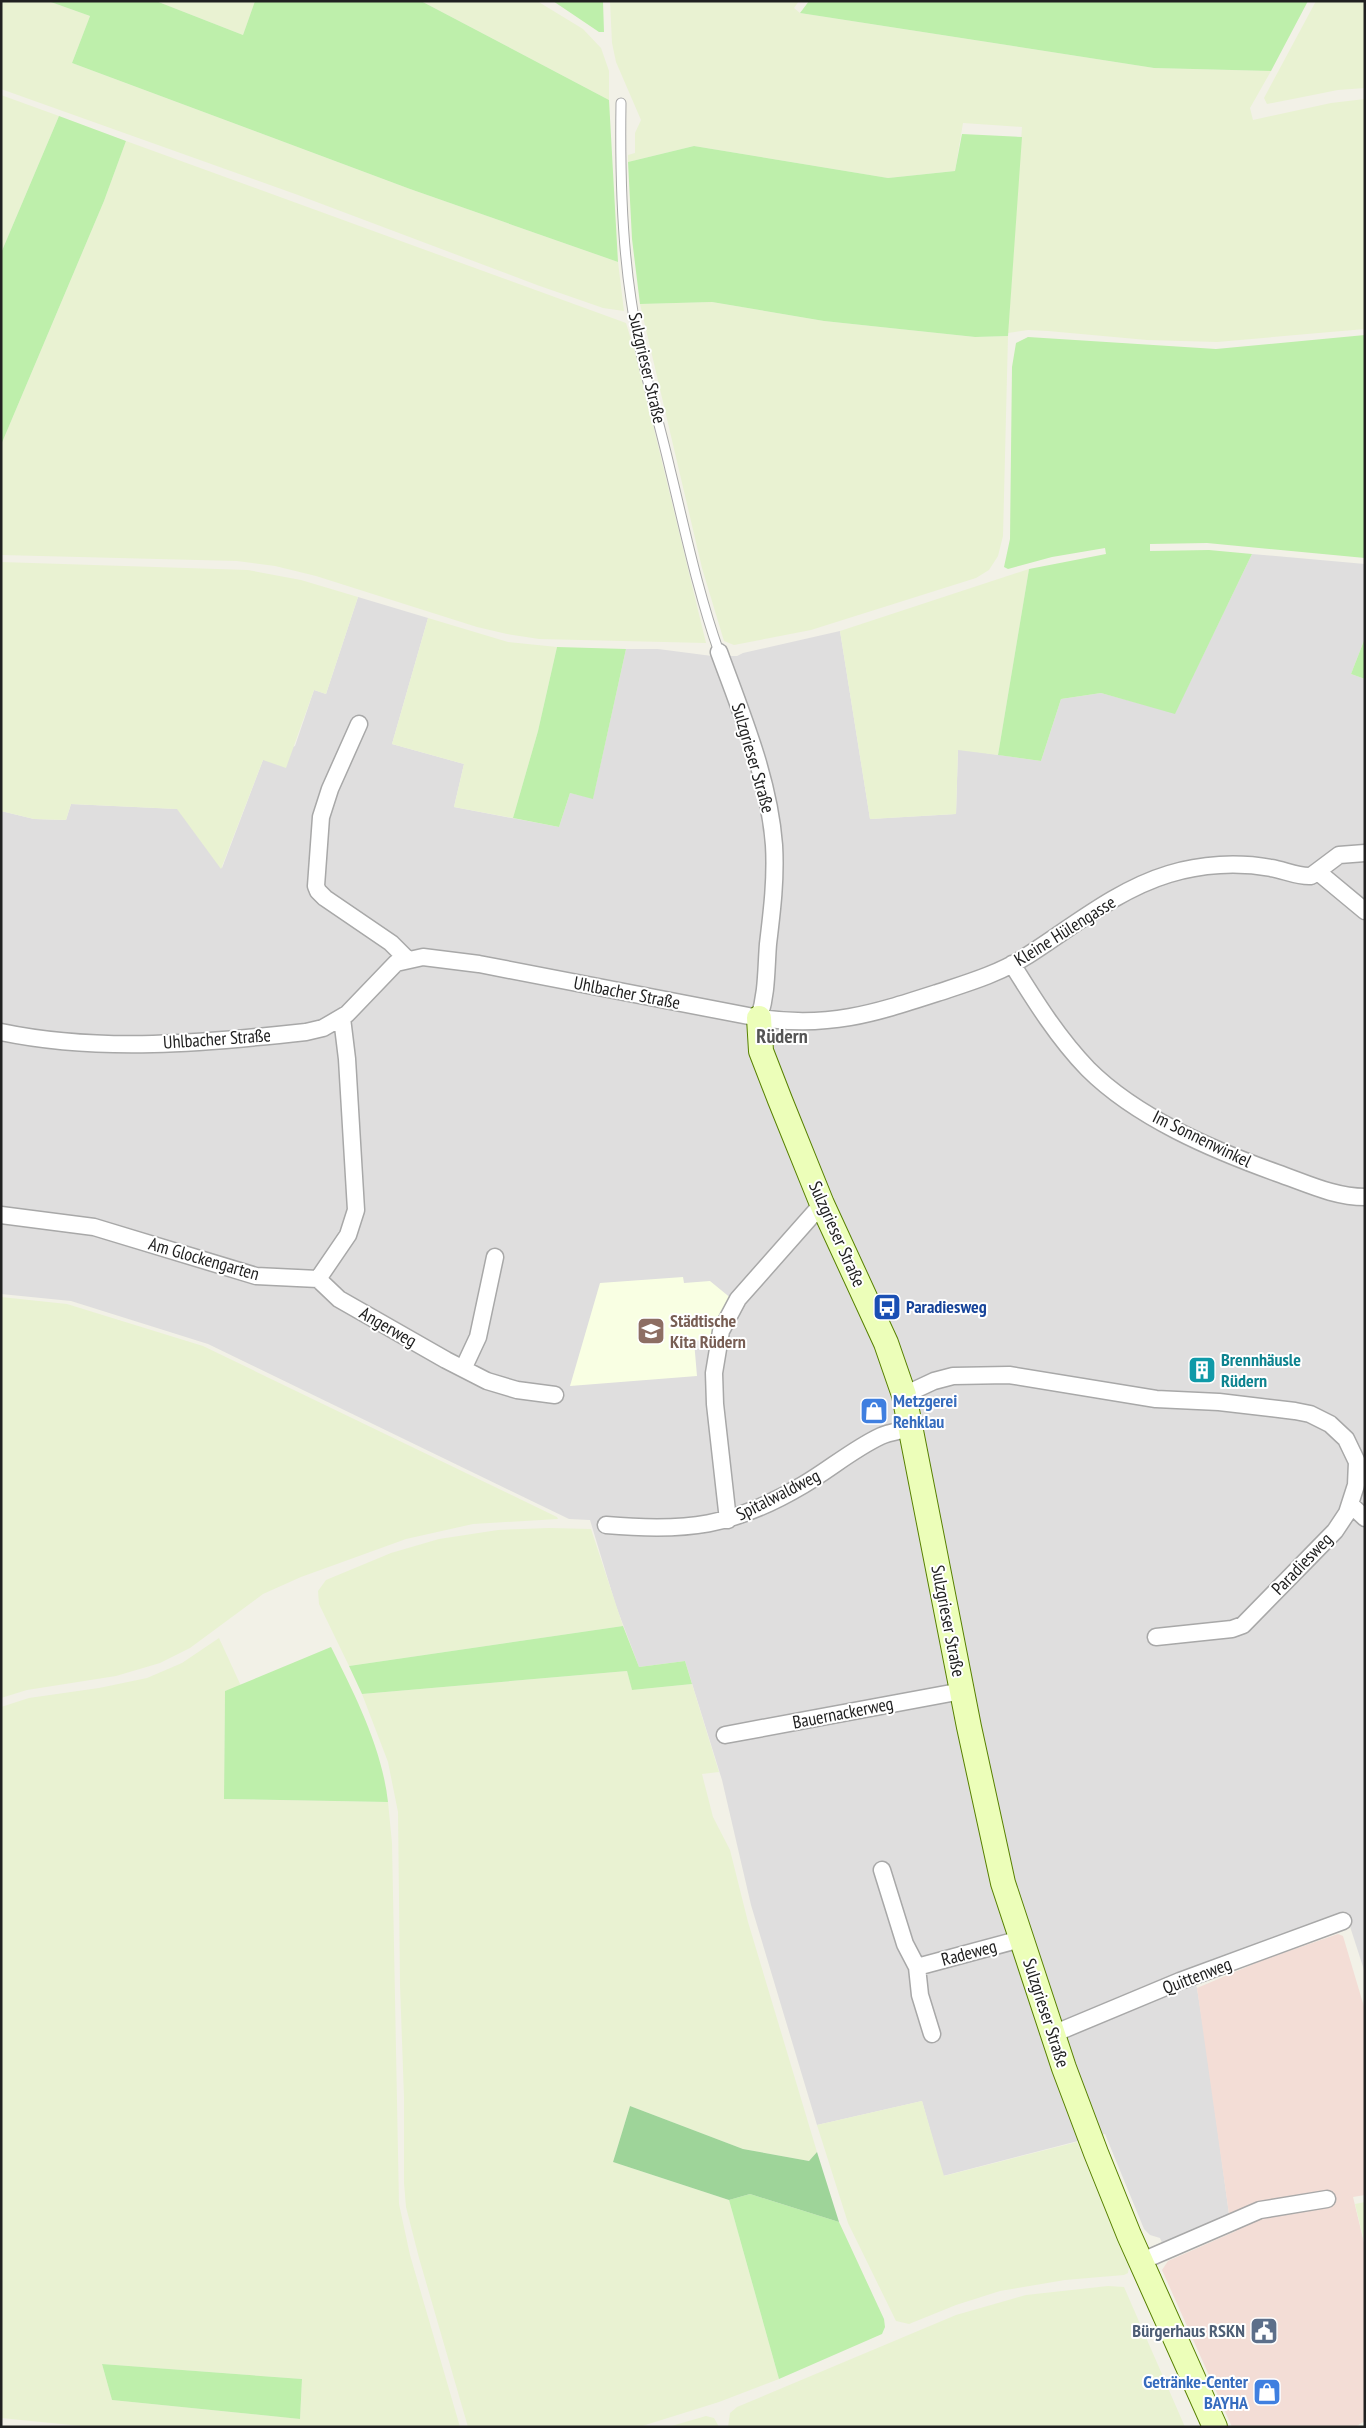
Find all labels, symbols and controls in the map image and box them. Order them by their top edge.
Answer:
street label: Sulzgrieser Straße [624,310,671,426]
street label: Sulzgrieser Straße [727,700,780,815]
street label: Kleine Hülengasse [1010,890,1120,971]
street label: Uhlbacher Straße [572,971,682,1014]
street label: Uhlbacher Straße [162,1023,272,1054]
district label: Rüdern [756,1023,808,1049]
street label: Im Sonnenwinkel [1149,1105,1256,1173]
street label: Sulzgrieser Straße [804,1177,871,1290]
street label: Am Glockengarten [146,1232,262,1285]
bus stop icon: Paradiesweg [872,1292,902,1322]
place label: Paradiesweg [906,1295,987,1318]
street label: Angerweg [356,1301,421,1352]
place label: Städtische Kita Rüdern [670,1309,746,1353]
school or university icon: Städtische Kita Rüdern [636,1316,666,1346]
place label: Brennhäusle Rüdern [1221,1348,1301,1392]
building icon: Brennhäusle Rüdern [1187,1355,1217,1385]
place label: Metzgerei Rehklau [893,1389,957,1433]
shop icon: Metzgerei Rehklau [859,1396,889,1426]
street label: Spitalwaldweg [732,1464,824,1525]
street label: Paradiesweg [1266,1528,1337,1600]
street label: Sulzgrieser Straße [926,1563,971,1679]
street label: Bauernackerweg [791,1691,895,1734]
street label: Radeweg [939,1934,999,1971]
street label: Quittenweg [1159,1952,1235,1999]
street label: Sulzgrieser Straße [1018,1955,1075,2070]
public building icon: Bürgerhaus RSKN [1249,2316,1279,2346]
place label: Bürgerhaus RSKN [1132,2319,1245,2342]
place label: Getränke-Center BAYHA [1143,2370,1249,2414]
shop icon: Getränke-Center BAYHA [1252,2377,1282,2407]

